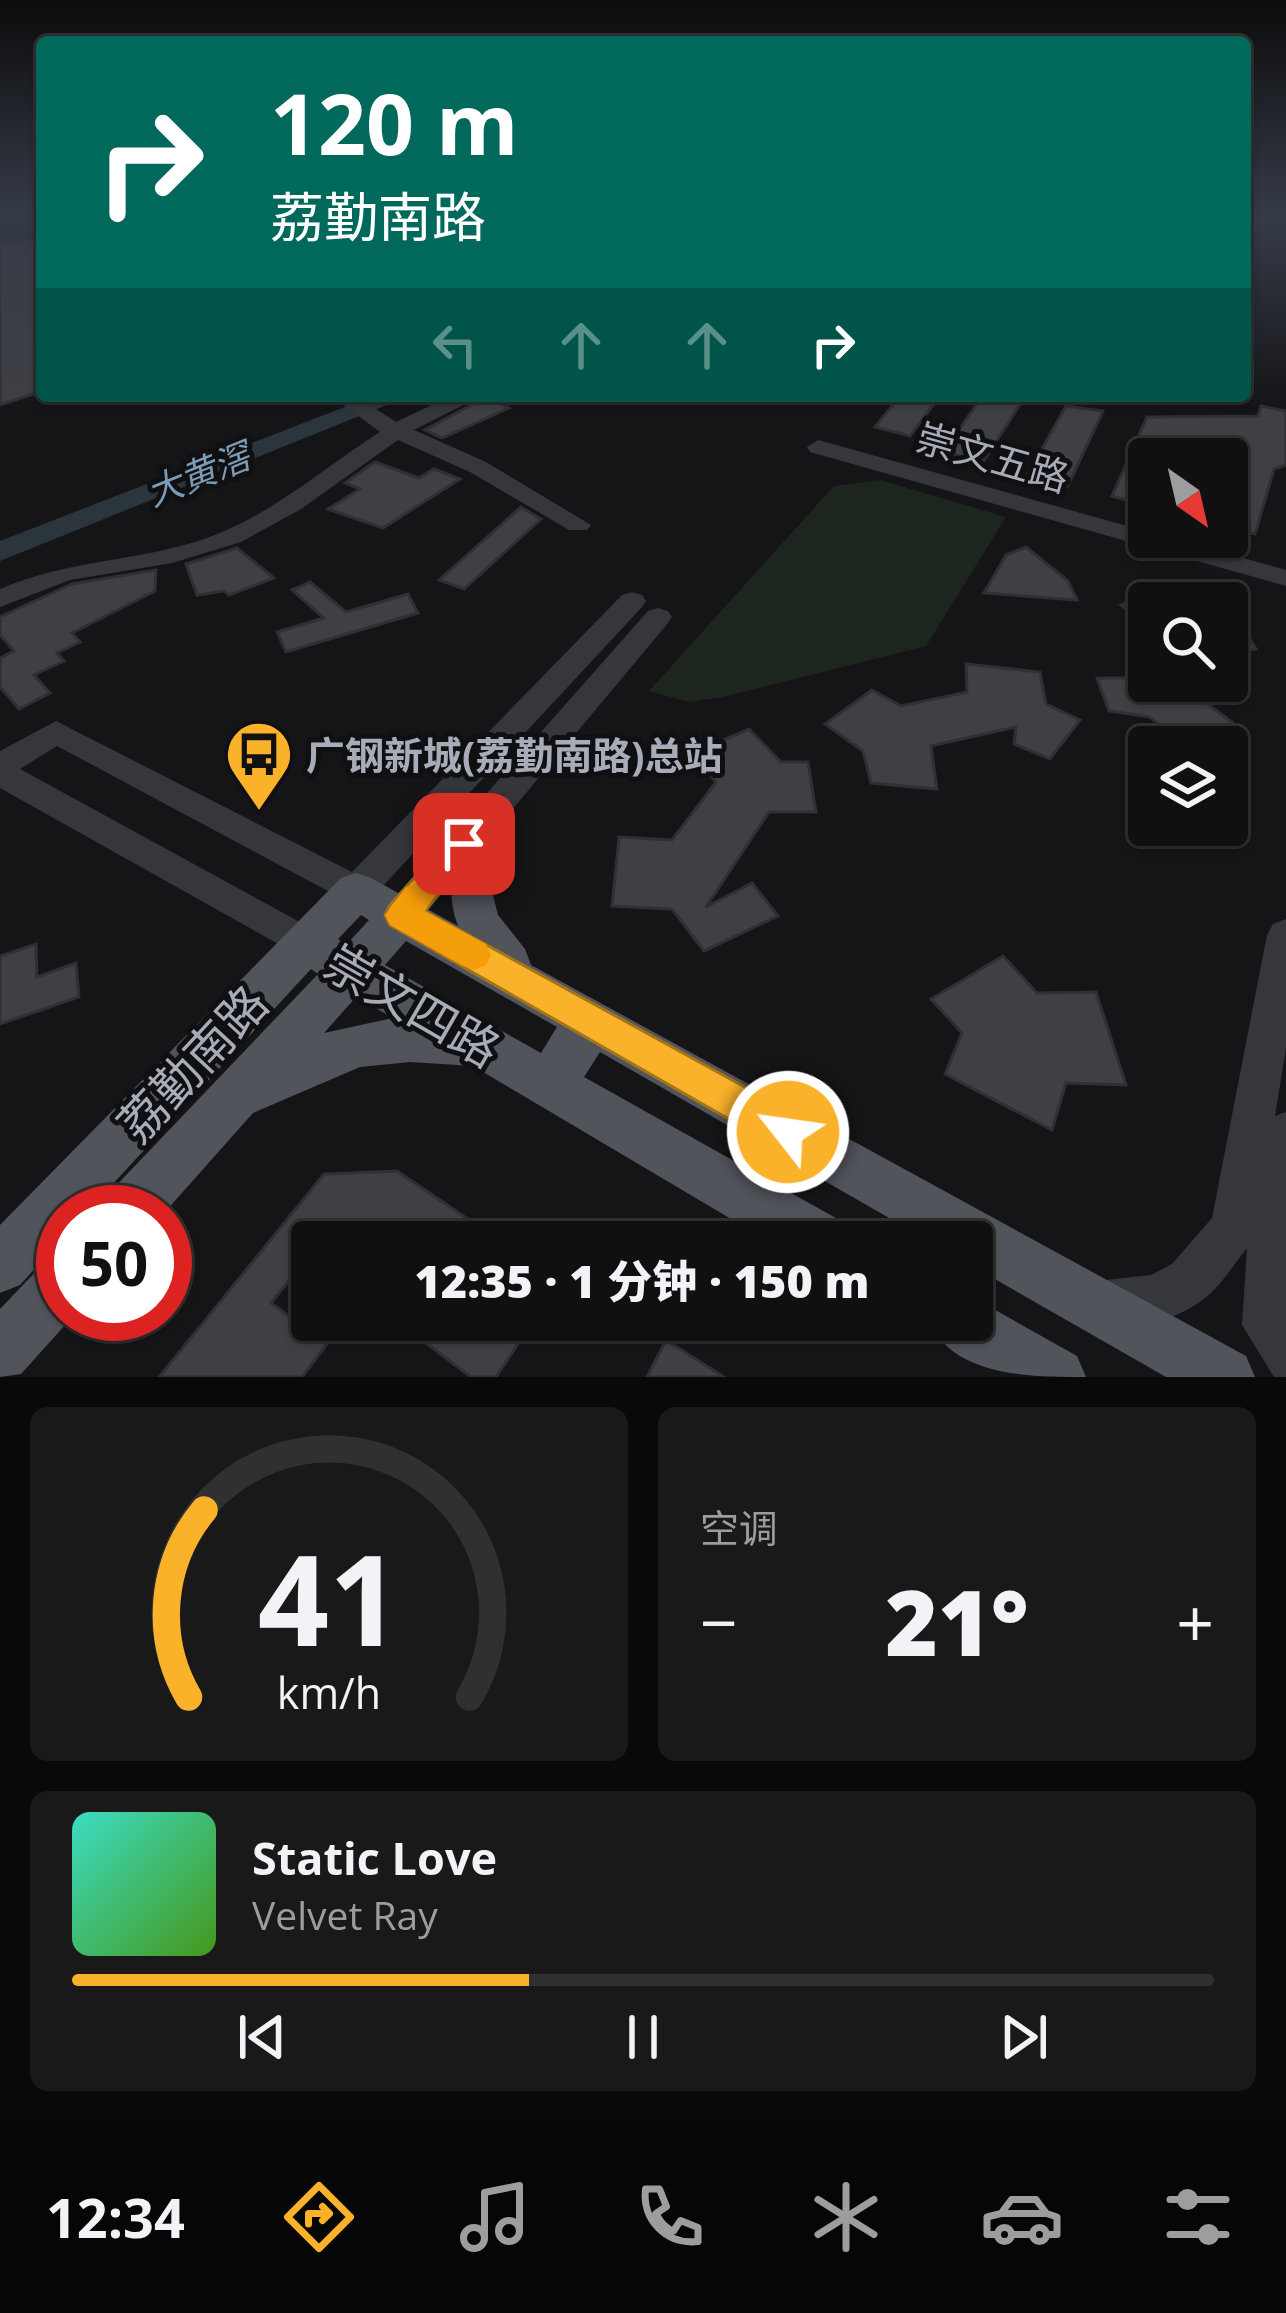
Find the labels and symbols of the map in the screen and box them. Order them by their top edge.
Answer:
street label: 崇文五路 [911,409,1075,503]
water label: 大黄滘 [139,429,262,517]
north arrow [1128,438,1248,558]
bus stop icon: 广钢新城(荔勤南路)总站 [224,719,294,813]
place label: 广钢新城(荔勤南路)总站 [306,728,722,781]
pin [413,793,515,895]
street label: 崇文四路 [314,929,512,1081]
street label: 荔勤南路 [103,971,281,1155]
position arrow [725,1069,851,1195]
speed limit sign: 50 [36,1185,192,1341]

